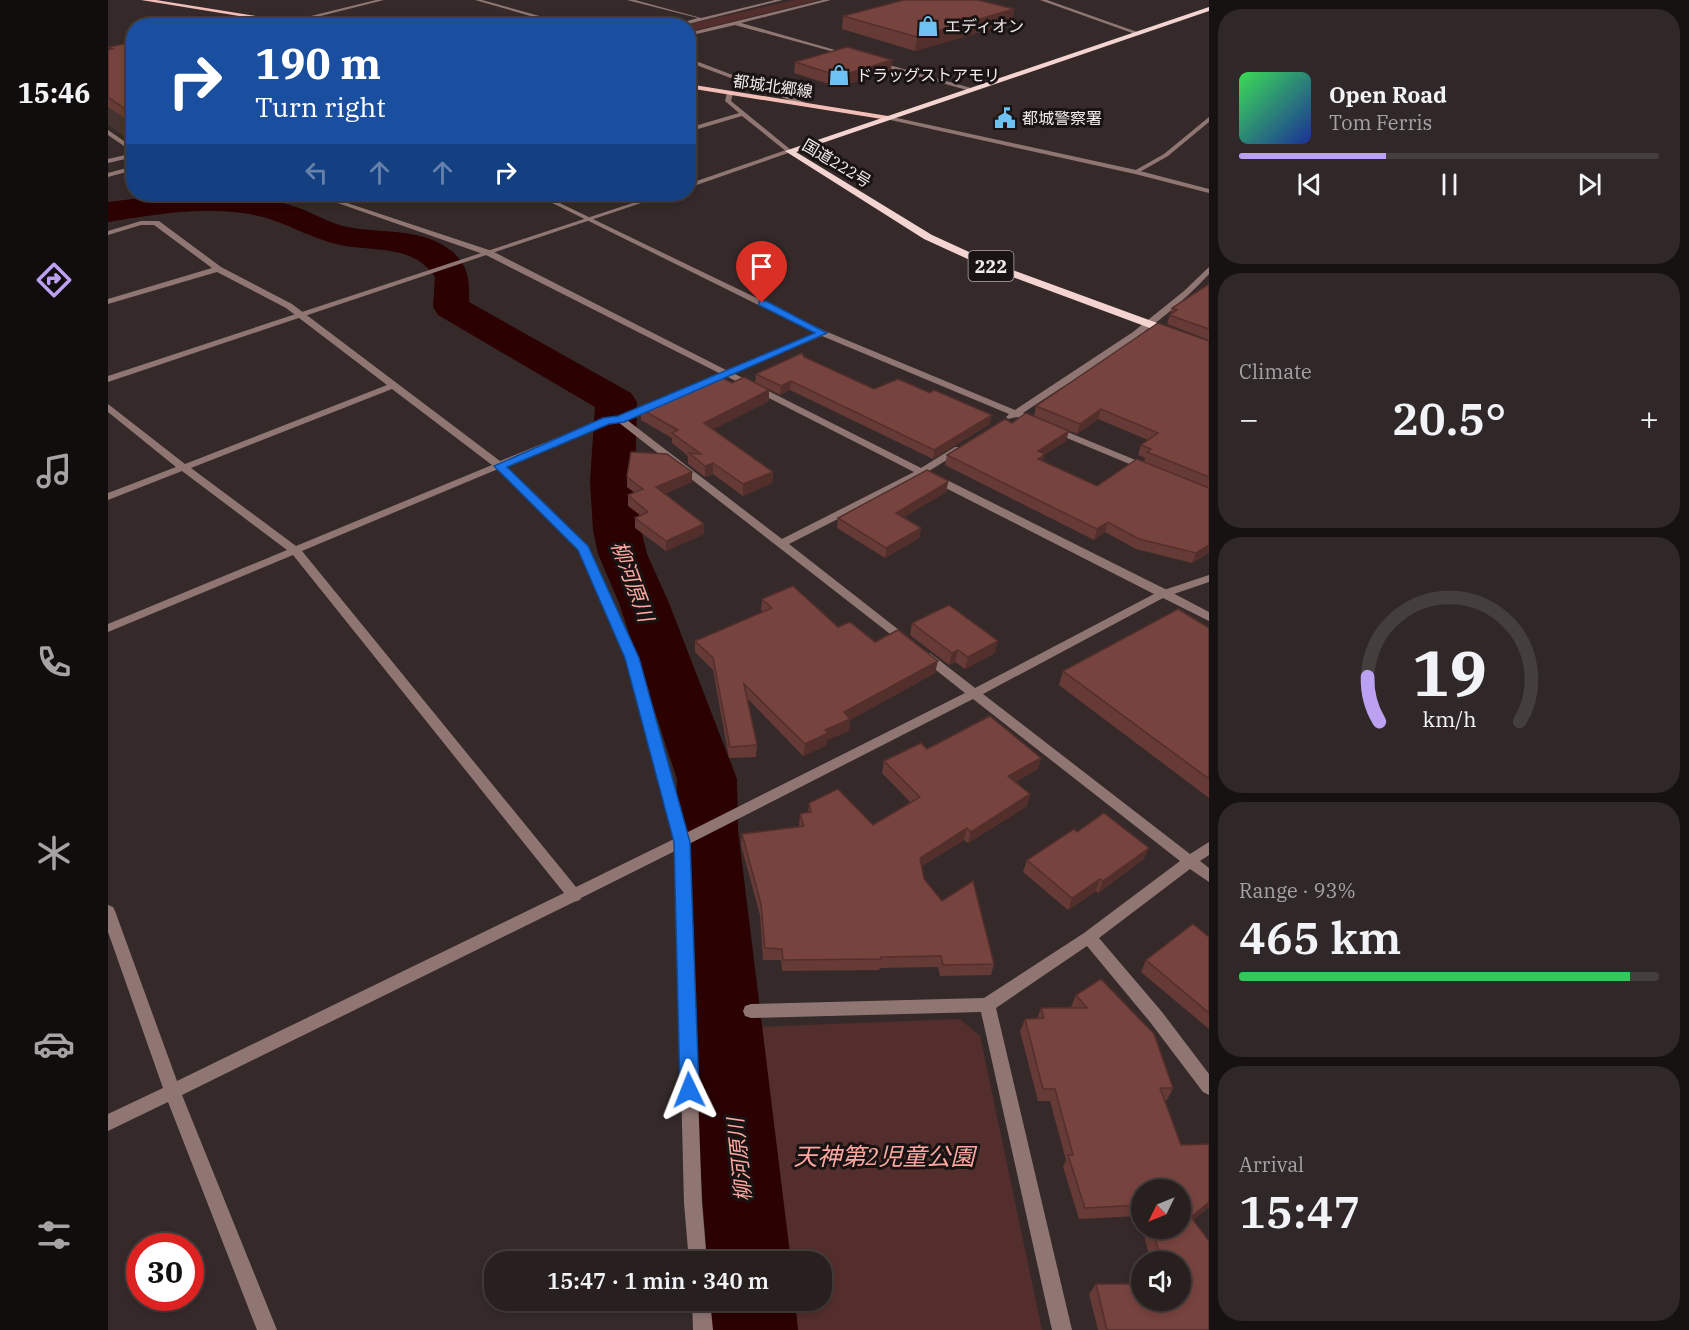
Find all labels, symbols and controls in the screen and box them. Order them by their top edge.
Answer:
shop icon: エディオン [916,14,940,38]
place label: エディオン [945,16,1024,36]
text: 190 m [255,36,381,91]
icon: right [156,42,234,120]
shop icon: ドラッグストアモリ [827,63,851,87]
place label: ドラッグストアモリ [856,65,1000,85]
street label: 都城北郷線 [732,71,814,101]
text: 15:46 [18,75,90,110]
text: Open Road [1329,80,1447,109]
text: Turn right [255,89,386,124]
public building icon: 都城警察署 [993,106,1017,130]
place label: 都城警察署 [1022,108,1102,128]
text: Tom Ferris [1329,109,1432,136]
street label: 国道222号 [799,135,875,191]
icon: left [300,156,333,189]
icon: ahead [363,156,396,189]
icon: ahead [426,156,459,189]
icon: right [489,156,522,189]
icon: previous [1293,168,1326,201]
icon: pause [1433,168,1466,201]
icon: next [1573,168,1606,201]
pin [736,241,787,303]
icon: arrive [745,250,778,283]
road number: 222 [968,251,1014,281]
icon: directions [33,259,75,301]
text: Climate [1239,358,1312,385]
text: 20.5° [1392,389,1506,447]
text: − [1239,397,1259,440]
text: + [1639,397,1659,440]
icon: music [33,450,75,492]
water label: 柳河原川 [605,537,661,627]
text: 19 [1412,632,1486,713]
icon: phone [33,641,75,683]
text: km/h [1422,705,1476,733]
icon: climate [33,832,75,874]
text: Range · 93% [1239,877,1356,904]
text: 465 km [1239,908,1401,966]
icon: car [33,1023,75,1065]
position arrow [657,1058,721,1122]
water label: 柳河原川 [720,1115,757,1203]
park label: 天神第2児童公園 [793,1140,978,1172]
text: Arrival [1239,1151,1304,1178]
north arrow [1131,1179,1191,1239]
map controls [1131,1179,1191,1311]
text: 15:47 [1239,1182,1360,1240]
icon: filters [33,1214,75,1256]
speed limit sign: 30 [126,1233,204,1311]
button: sound [1131,1251,1191,1311]
text: 15:47 · 1 min · 340 m [547,1266,769,1295]

